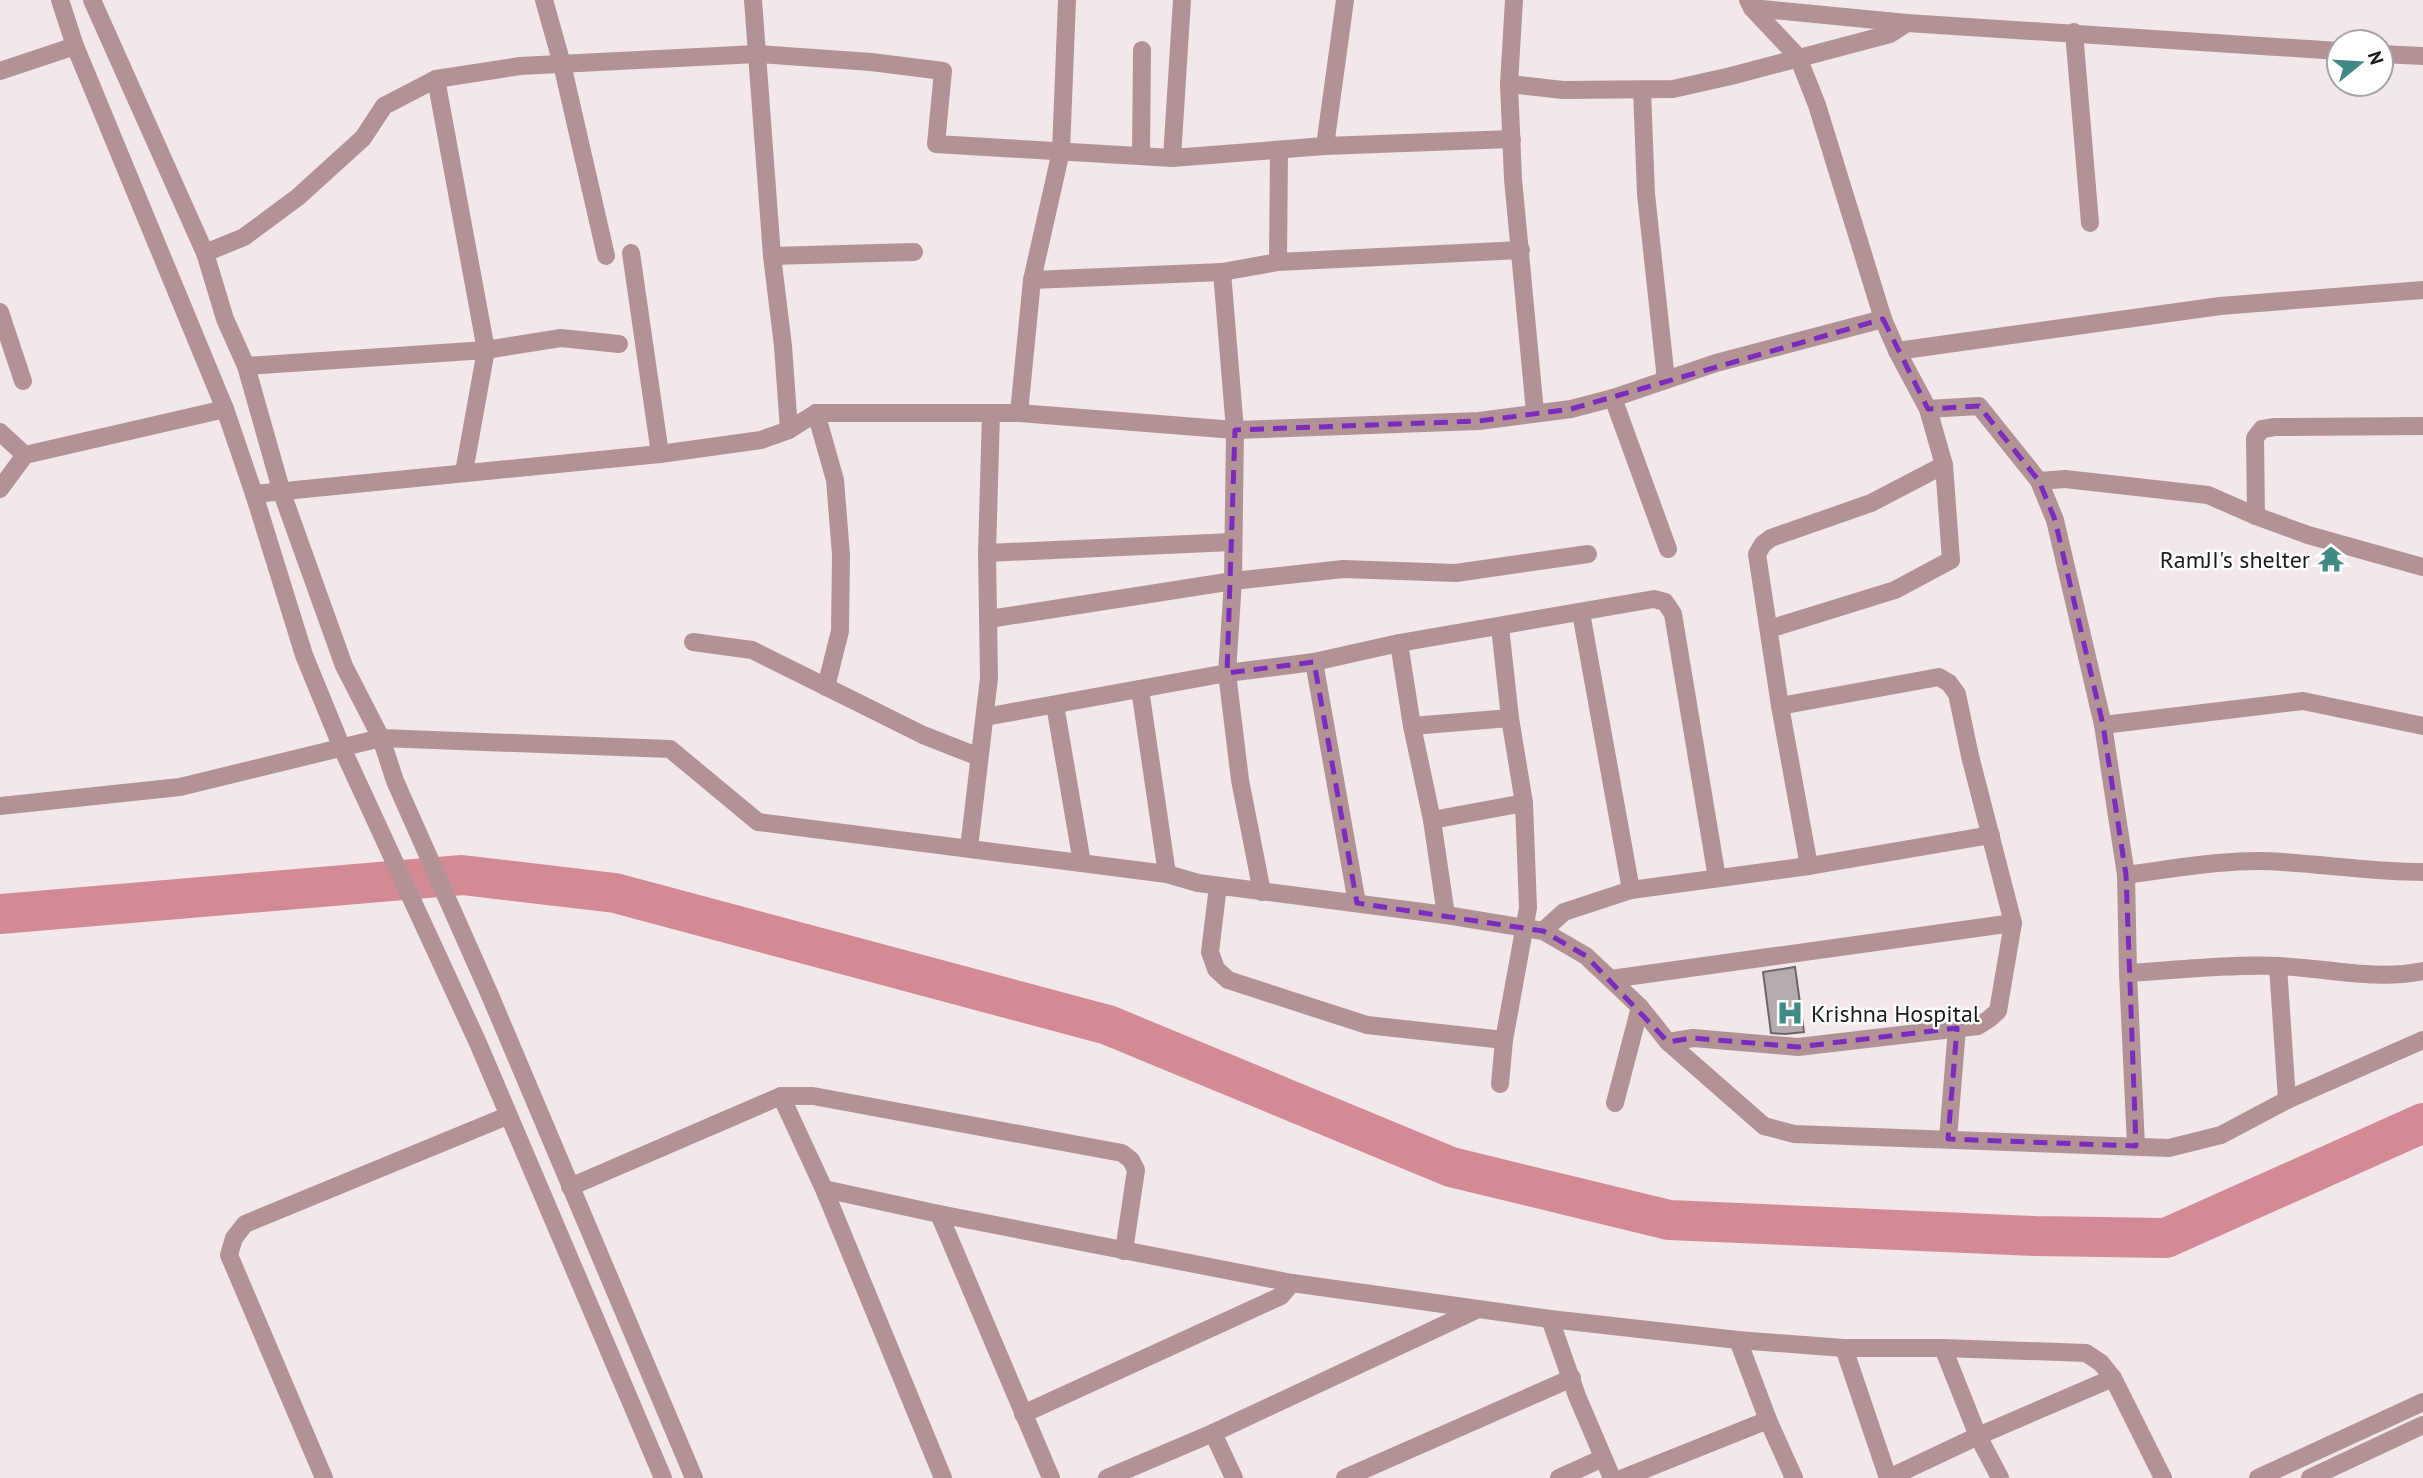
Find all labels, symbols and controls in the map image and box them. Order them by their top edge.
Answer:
north arrow [2325,28,2395,98]
text: N [2363,48,2390,67]
place label: RamJI's shelter [2160,544,2310,575]
temple icon: RamJI's shelter [2316,544,2346,574]
hospital icon: Krishna Hospital [1775,998,1805,1028]
place label: Krishna Hospital [1811,998,1980,1029]

